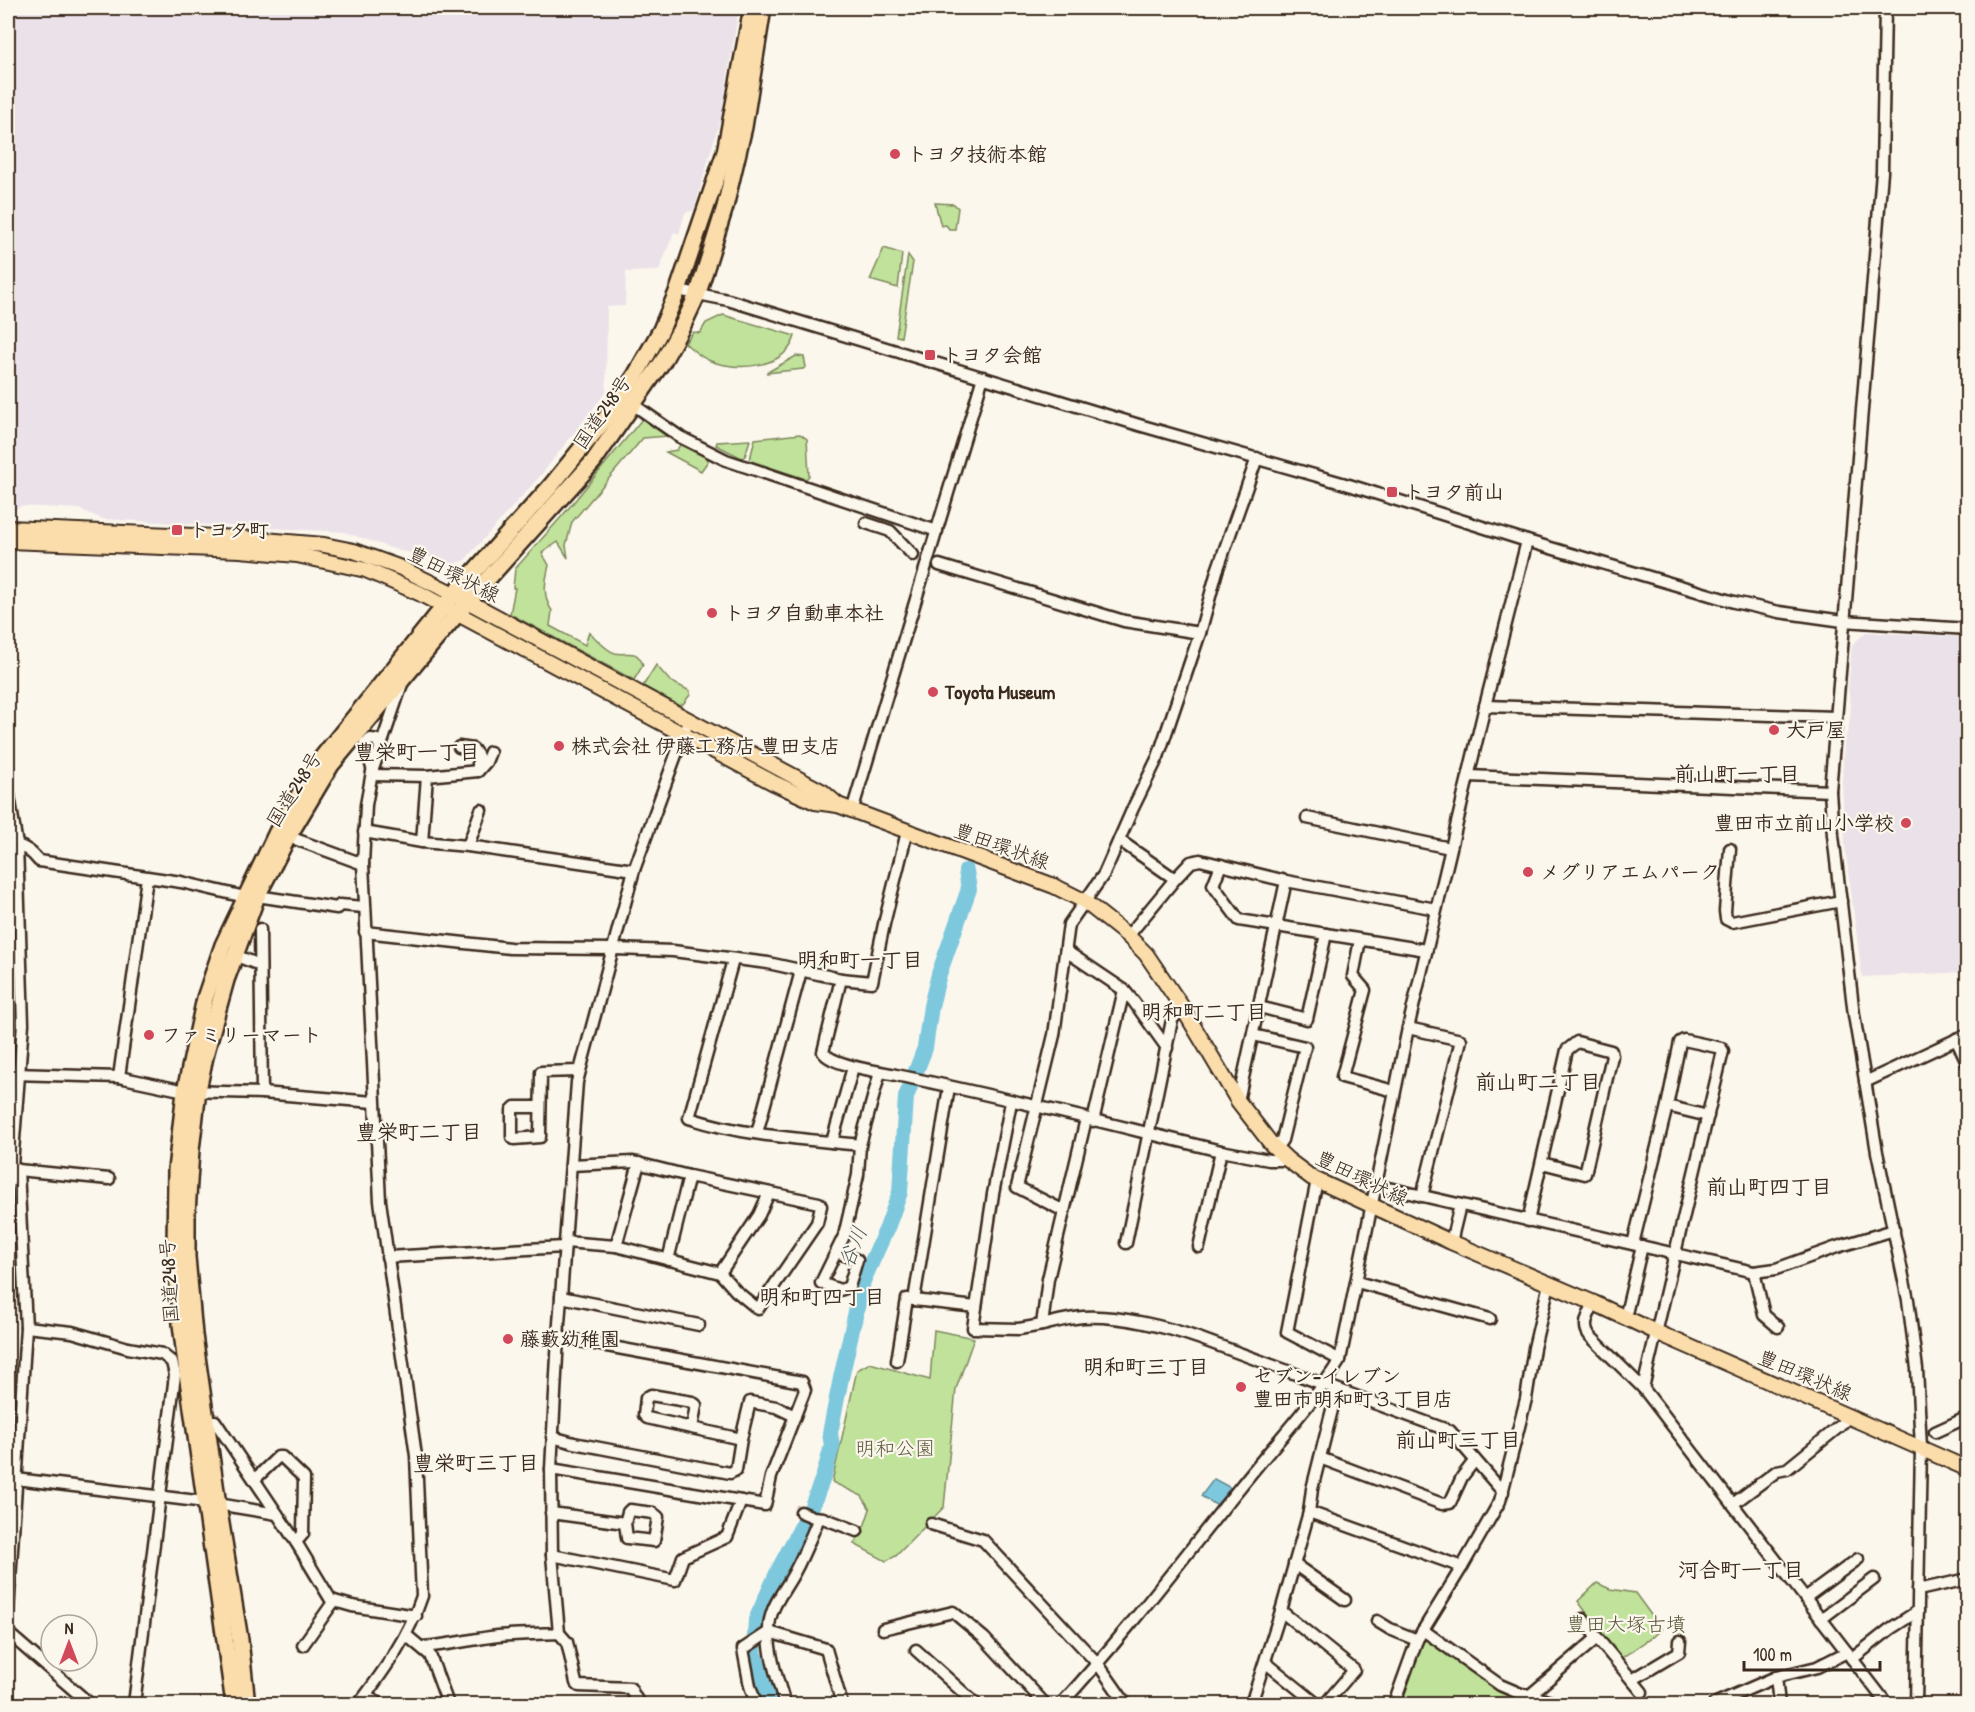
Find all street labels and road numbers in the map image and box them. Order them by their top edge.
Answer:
street label: 国道248号 [566,369,637,454]
street label: 豊田環状線 [404,539,505,608]
street label: 国道248号 [259,745,328,832]
street label: 豊田環状線 [951,816,1054,875]
street label: 豊田環状線 [1311,1143,1413,1212]
street label: 国道248号 [153,1238,184,1324]
street label: 豊田環状線 [1754,1343,1856,1407]

